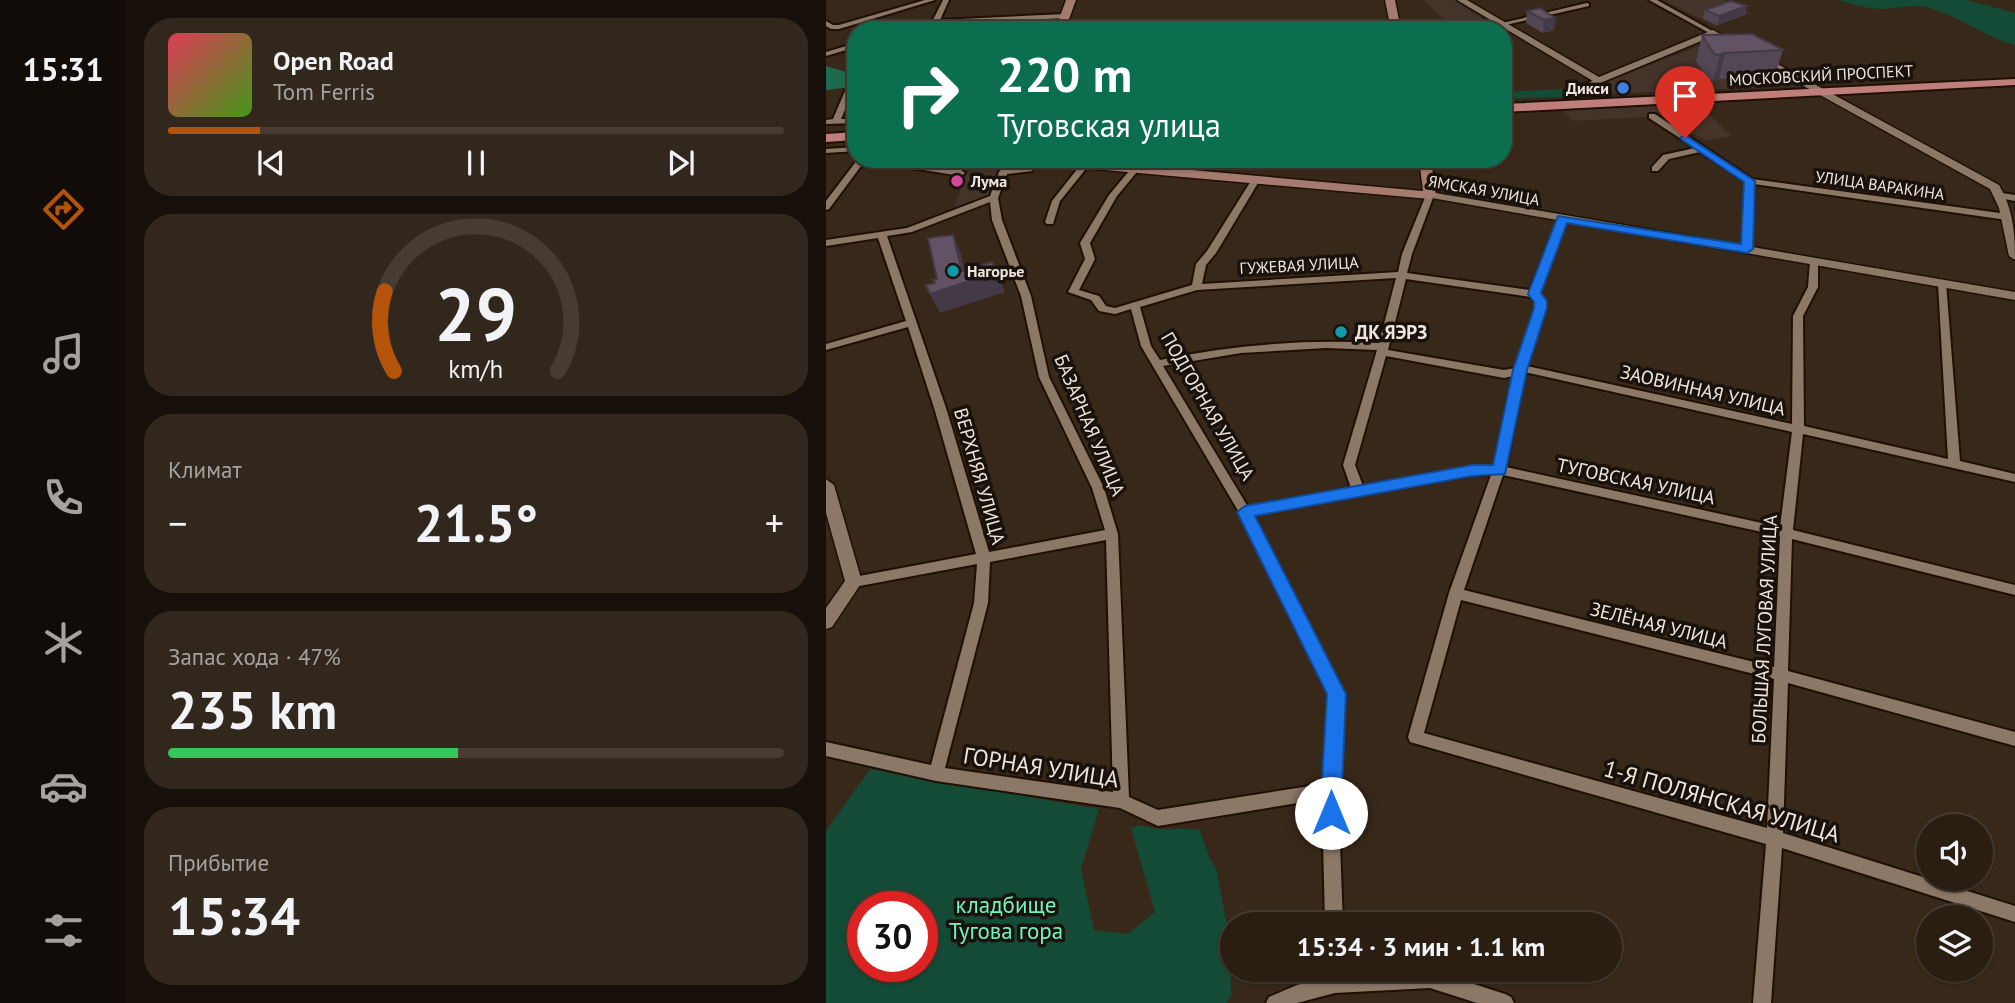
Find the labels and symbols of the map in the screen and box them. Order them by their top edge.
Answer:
street label: МОСКОВСКИЙ ПРОСПЕКТ [1728,60,1914,90]
pin [1655,66,1715,138]
place label: Дикси [1566,78,1609,98]
marker: Дикси [1615,80,1631,96]
street label: УЛИЦА ВАРАКИНА [1814,166,1946,204]
street label: ЯМСКАЯ УЛИЦА [1427,170,1542,210]
place label: Лума [970,171,1007,191]
marker: Лума [949,173,965,189]
street label: ГУЖЕВАЯ УЛИЦА [1239,252,1360,278]
place label: Нагорье [967,261,1024,281]
marker: Нагорье [945,263,961,279]
place label: ДК ЯЭРЗ [1355,320,1427,344]
marker: ДК ЯЭРЗ [1333,324,1349,340]
street label: ПОДГОРНАЯ УЛИЦА [1156,328,1260,484]
street label: БАЗАРНАЯ УЛИЦА [1049,350,1131,500]
street label: ЗАОВИННАЯ УЛИЦА [1618,359,1788,421]
street label: ВЕРХНЯЯ УЛИЦА [949,405,1011,547]
street label: ТУГОВСКАЯ УЛИЦА [1555,453,1717,509]
street label: БОЛЬШАЯ ЛУГОВАЯ УЛИЦА [1746,514,1782,744]
street label: ЗЕЛЁНАЯ УЛИЦА [1588,596,1730,654]
street label: ГОРНАЯ УЛИЦА [961,740,1121,794]
street label: 1-Я ПОЛЯНСКАЯ УЛИЦА [1601,753,1844,849]
position arrow [1294,776,1368,850]
park label: кладбище Тугова гора [949,890,1063,945]
speed limit sign: 30 [847,891,938,982]

